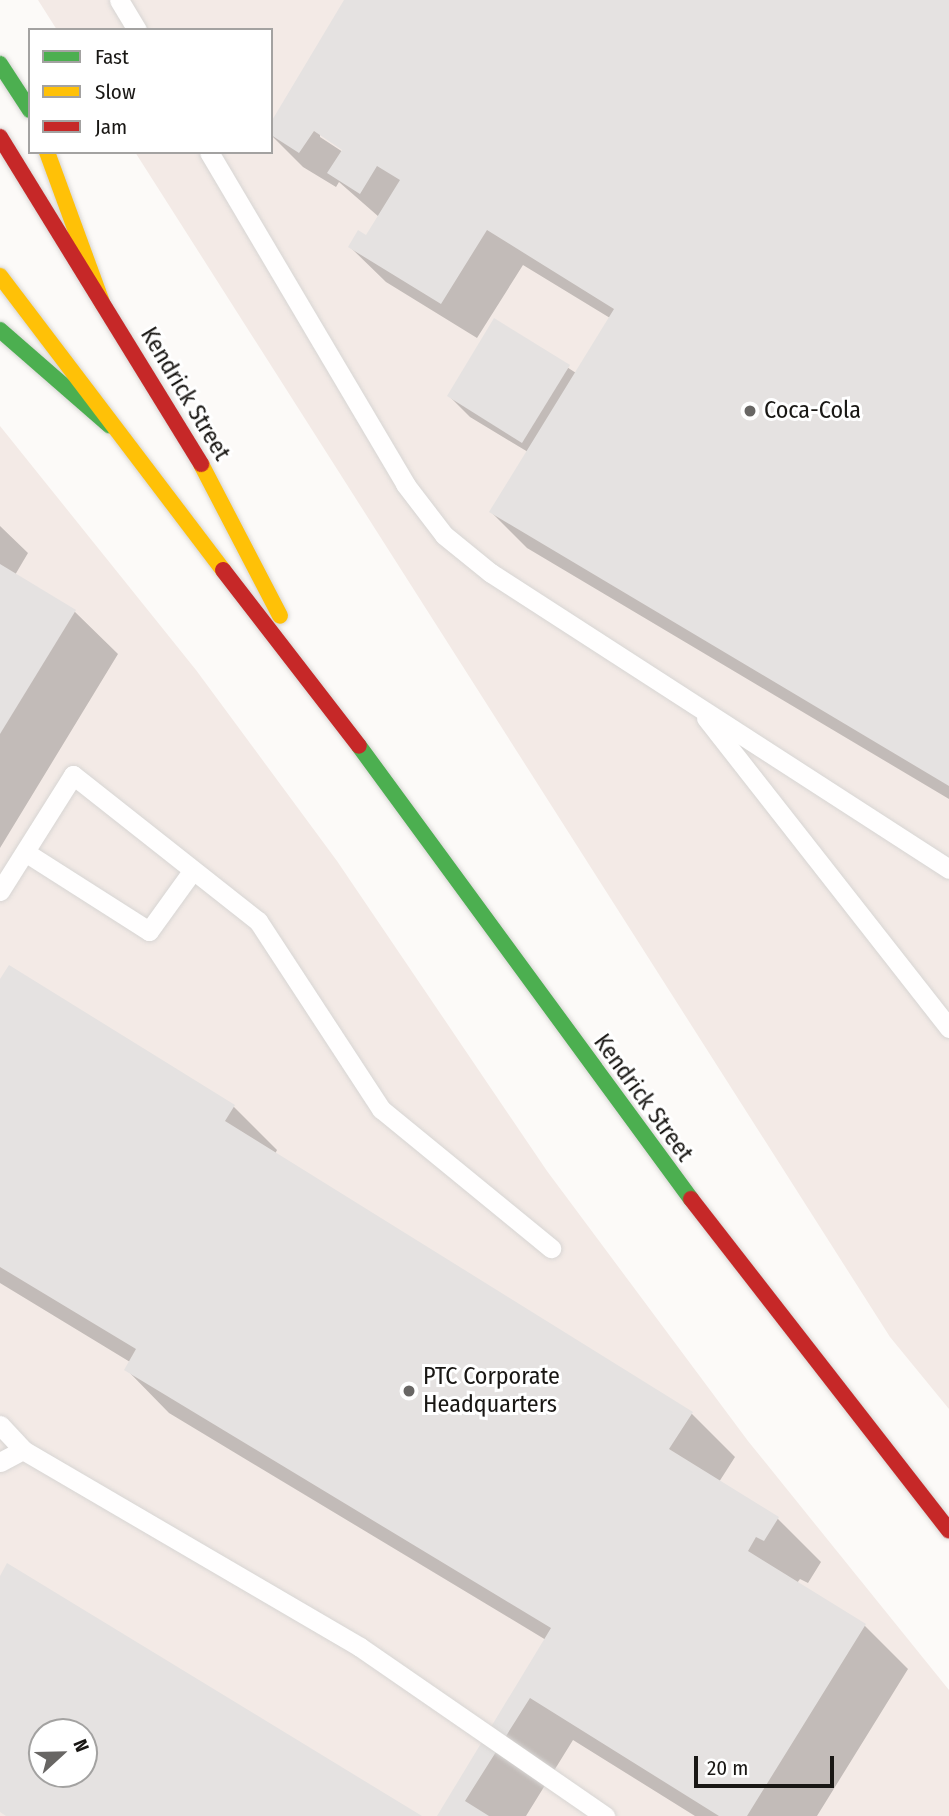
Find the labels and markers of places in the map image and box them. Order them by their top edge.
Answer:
place label: Coca-Cola [764,397,861,425]
marker: Coca-Cola [742,403,758,419]
place label: PTC Corporate Headquarters [423,1363,560,1419]
marker: PTC Corporate Headquarters [401,1383,417,1399]

